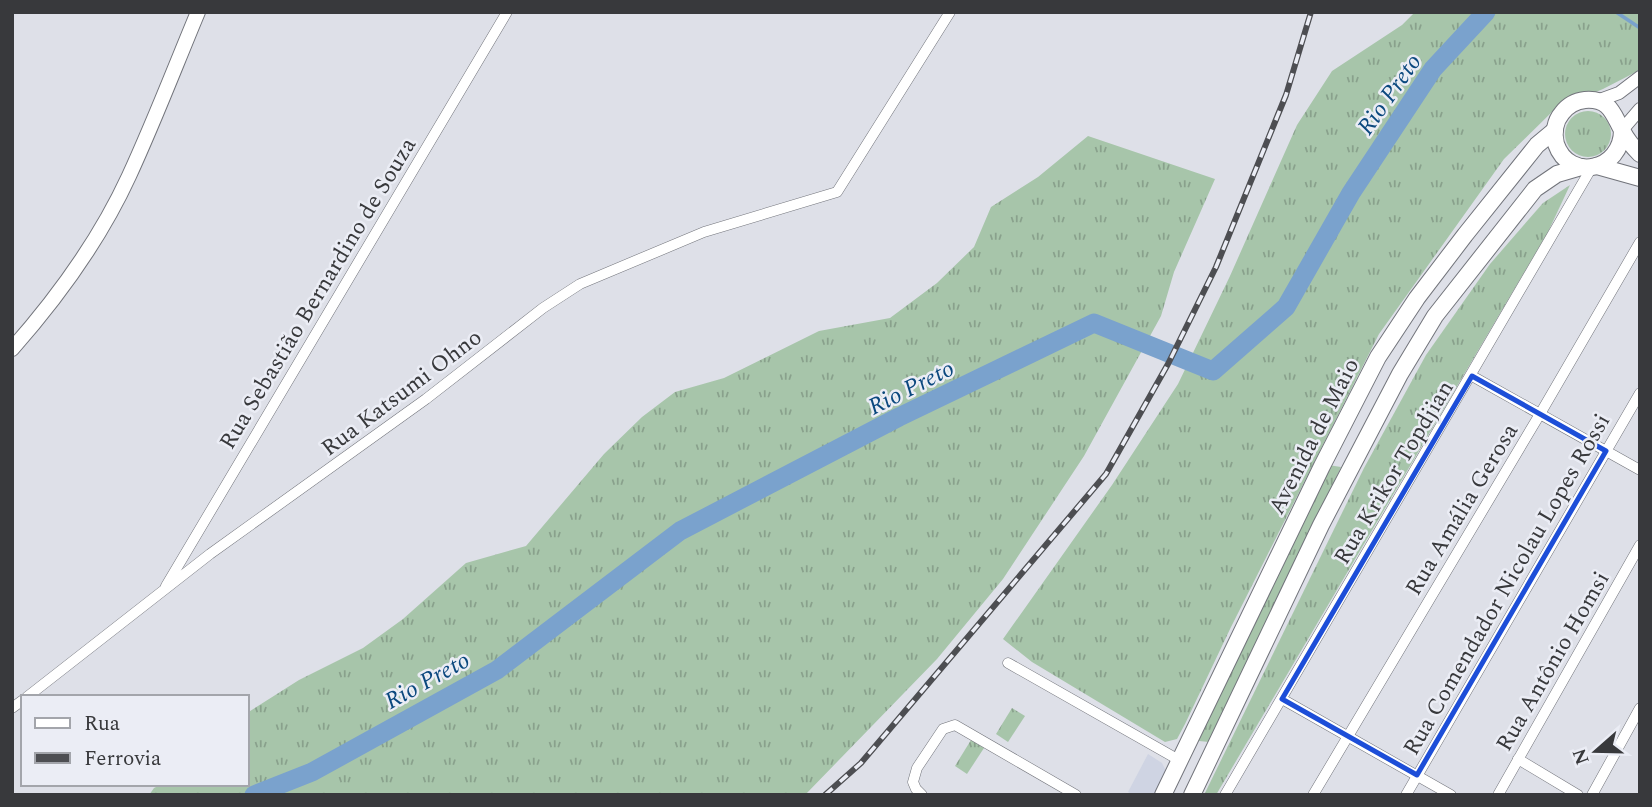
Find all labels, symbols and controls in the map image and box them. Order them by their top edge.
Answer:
water label: Rio Preto [1348,46,1431,143]
street label: Rua Sebastião Bernardino de Souza [211,131,426,456]
street label: Rua Katsumi Ohno [314,321,490,465]
water label: Rio Preto [862,351,961,425]
street label: Avenida de Maio [1260,352,1369,521]
street label: Rua Krikor Topdjian [1325,374,1463,572]
street label: Rua Comendador Nicolau Lopes Rossi [1397,408,1615,760]
street label: Rua Amália Gerosa [1397,417,1528,603]
street label: Rua Antônio Homsi [1487,565,1619,758]
water label: Rio Preto [378,643,477,719]
legend [21,695,248,786]
text: Rua [84,708,121,740]
north arrow [1561,716,1631,786]
text: Ferrovia [84,743,162,775]

